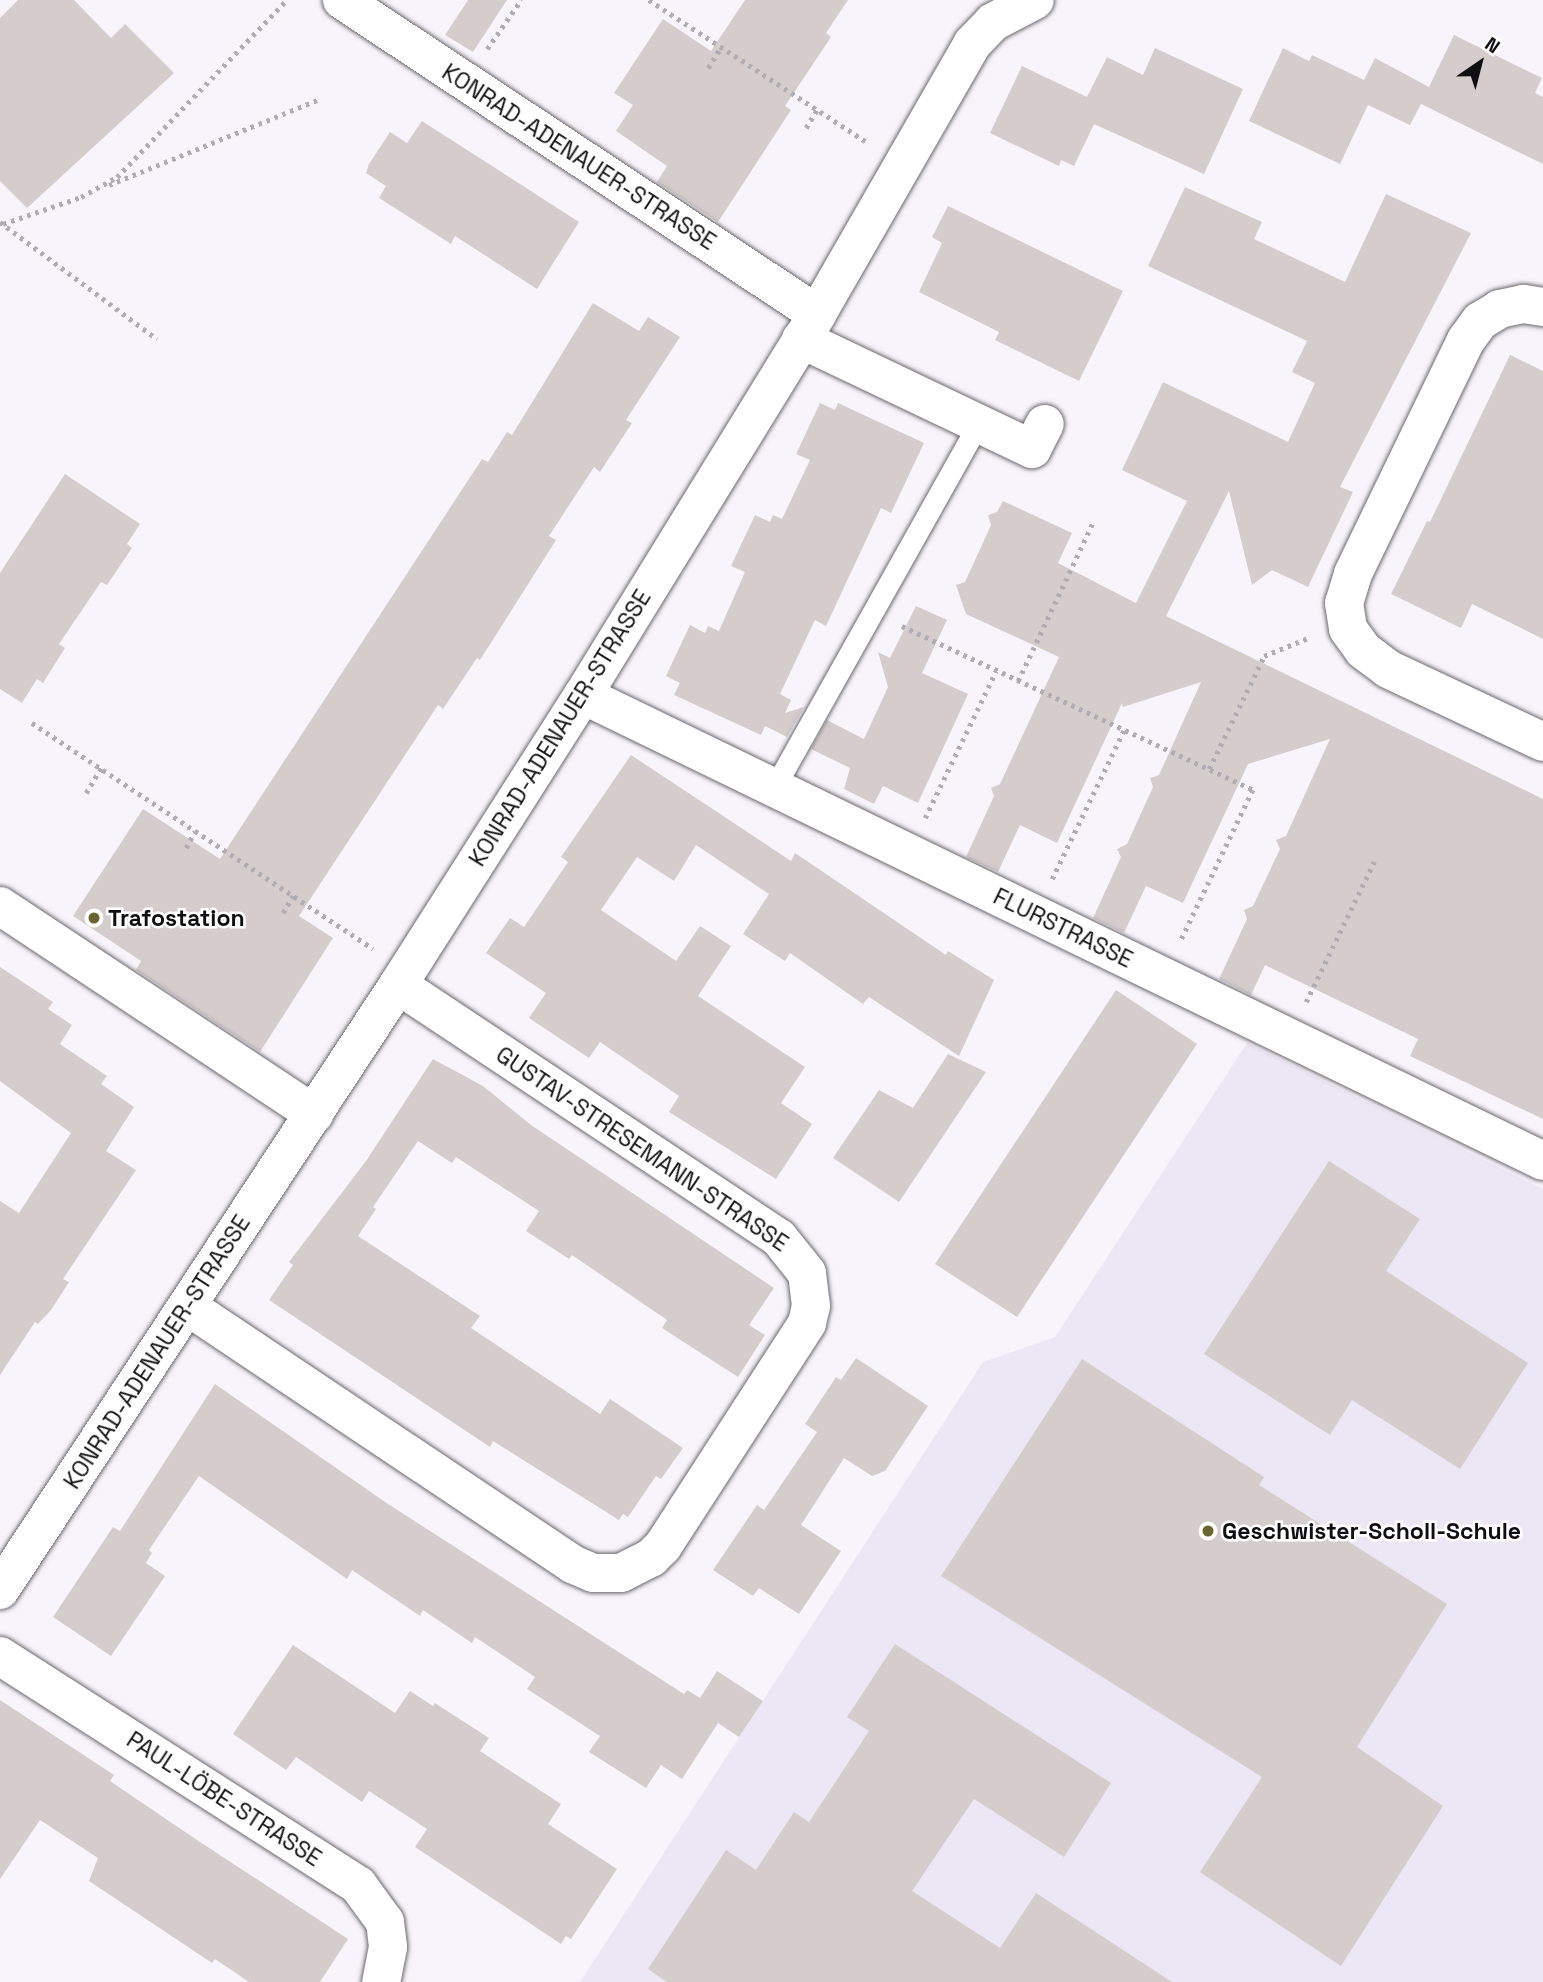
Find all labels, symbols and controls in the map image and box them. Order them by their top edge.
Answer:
north arrow [1445,28,1515,98]
text: N [1480,31,1505,59]
street label: KONRAD-ADENAUER-STRASSE [437,58,721,256]
street label: KONRAD-ADENAUER-STRASSE [463,585,657,871]
street label: FLURSTRASSE [989,882,1137,974]
place label: Trafostation [108,904,245,932]
marker: Trafostation [86,910,102,926]
street label: GUSTAV-STRESEMANN-STRASSE [491,1041,793,1257]
street label: KONRAD-ADENAUER-STRASSE [58,1210,256,1494]
place label: Geschwister-Scholl-Schule [1222,1517,1521,1545]
marker: Geschwister-Scholl-Schule [1200,1523,1216,1539]
street label: PAUL-LÖBE-STRASSE [122,1726,326,1872]

